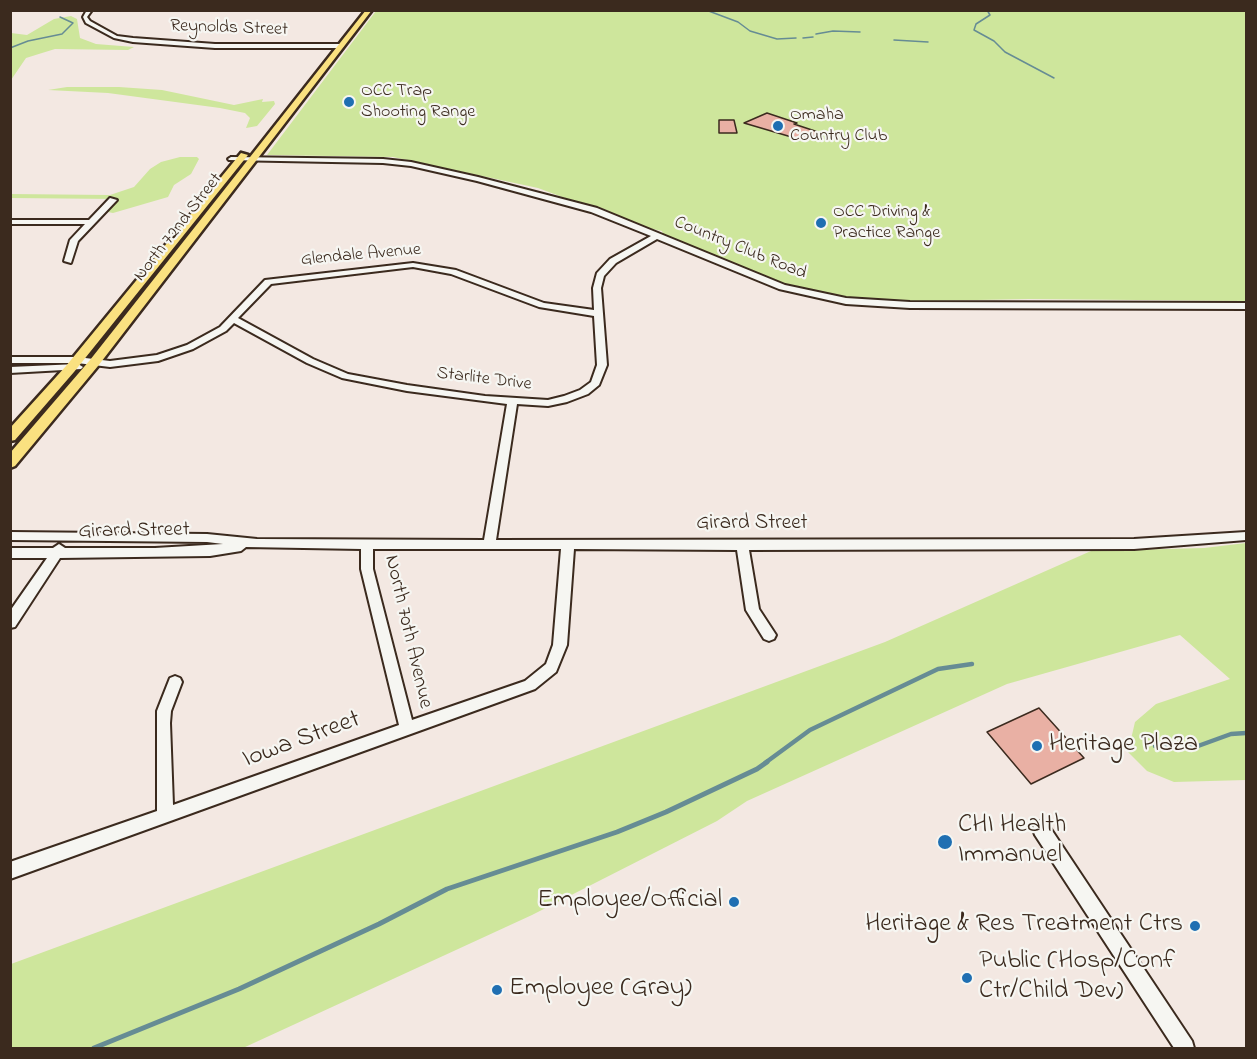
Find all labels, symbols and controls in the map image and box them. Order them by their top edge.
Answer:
street label: Reynolds Street [170,16,288,42]
place label: OCC Trap Shooting Range [361,81,475,124]
marker: OCC Trap Shooting Range [342,95,356,109]
place label: Omaha Country Club [790,105,887,148]
marker: Omaha Country Club [771,119,785,133]
street label: North 72nd Street [130,170,228,286]
place label: OCC Driving & Practice Range [833,202,940,244]
street label: Country Club Road [671,213,809,285]
marker: OCC Driving & Practice Range [814,216,828,230]
street label: Glendale Avenue [300,240,422,272]
street label: Starlite Drive [435,363,533,397]
street label: Girard Street [696,512,808,538]
street label: Girard Street [78,518,190,546]
street label: North 70th Avenue [377,553,437,711]
street label: Iowa Street [239,705,365,777]
place label: Heritage Plaza [1049,730,1198,762]
marker: Heritage Plaza [1030,739,1044,753]
place label: CHI Health Immanuel [958,811,1066,873]
marker: CHI Health Immanuel [936,833,954,851]
place label: Employee/Official [537,886,722,918]
marker: Employee/Official [727,895,741,909]
place label: Heritage & Res Treatment Ctrs [865,910,1183,942]
marker: Heritage & Res Treatment Ctrs [1188,919,1202,933]
place label: Public (Hosp/Conf Ctr/Child Dev) [979,947,1175,1008]
marker: Public (Hosp/Conf Ctr/Child Dev) [960,971,974,985]
place label: Employee (Gray) [509,974,692,1006]
marker: Employee (Gray) [490,983,504,997]

